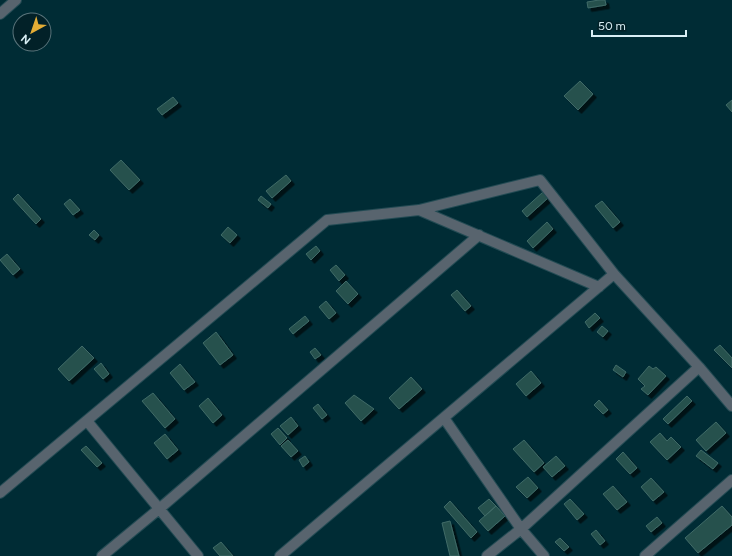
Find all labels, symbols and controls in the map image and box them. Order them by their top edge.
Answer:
north arrow [12,12,52,52]
scale bar [592,12,686,38]
text: 50 m [598,19,626,33]
text: N [18,32,33,47]

